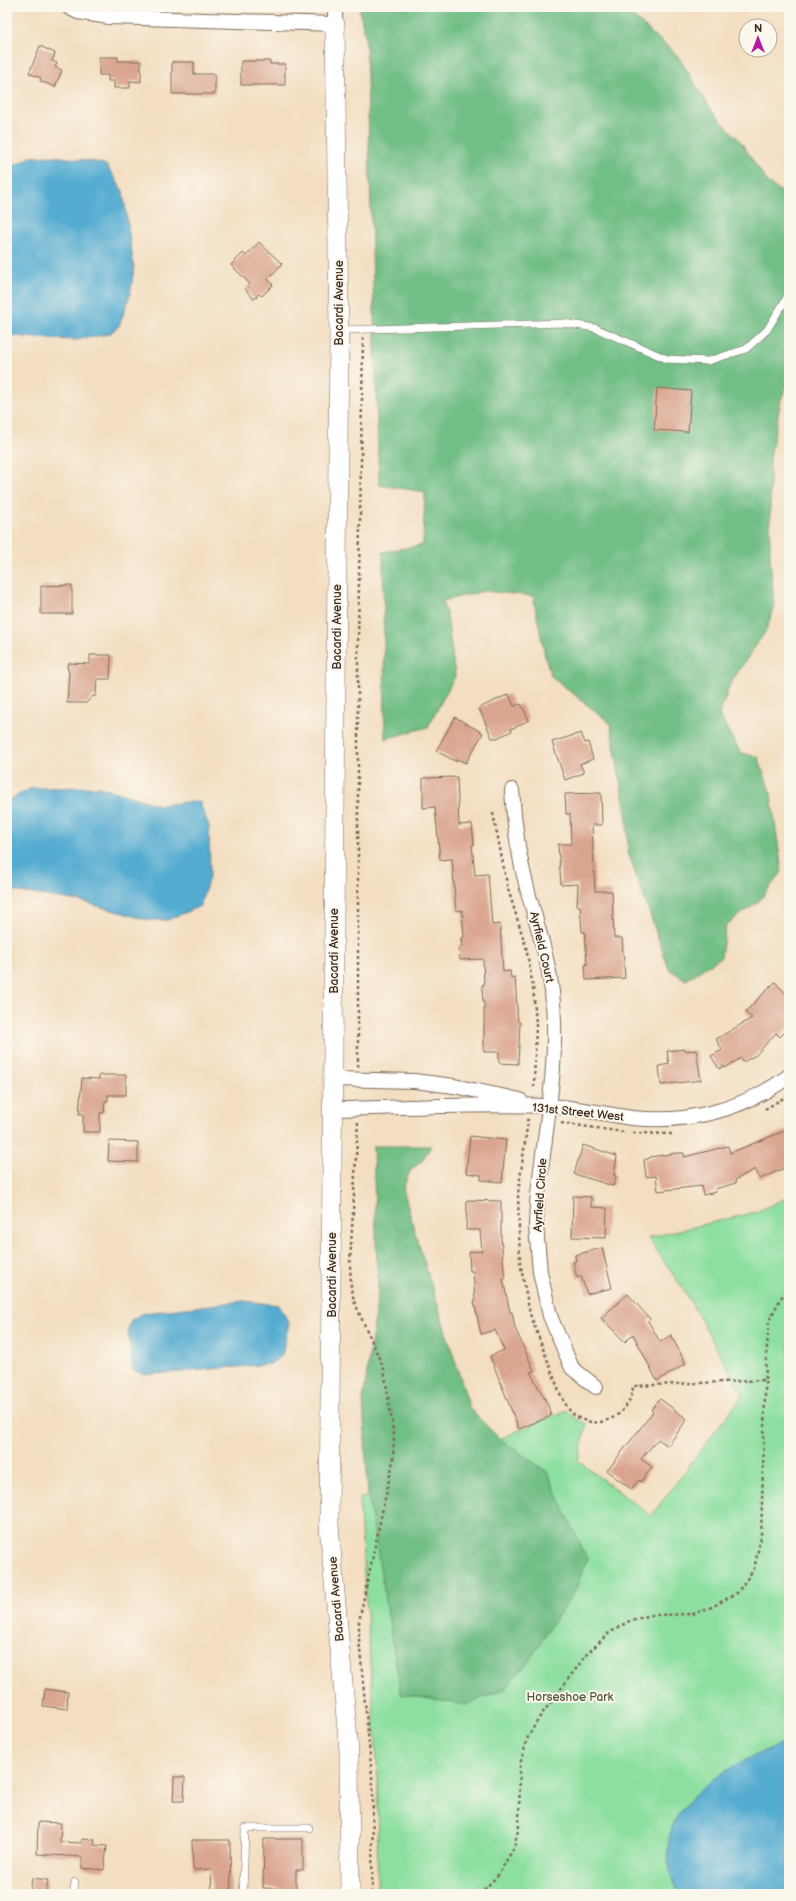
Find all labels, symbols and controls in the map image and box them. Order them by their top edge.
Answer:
north arrow [738,18,778,58]
text: N [754,22,762,35]
street label: Bacardi Avenue [332,260,347,346]
street label: Bacardi Avenue [330,584,345,670]
street label: Bacardi Avenue [327,908,342,994]
street label: Ayrfield Court [526,910,557,984]
street label: 131st Street West [531,1100,625,1125]
street label: Ayrfield Circle [530,1158,551,1233]
street label: Bacardi Avenue [325,1232,340,1318]
street label: Bacardi Avenue [325,1556,348,1642]
park label: Horseshoe Park [527,1690,614,1705]

